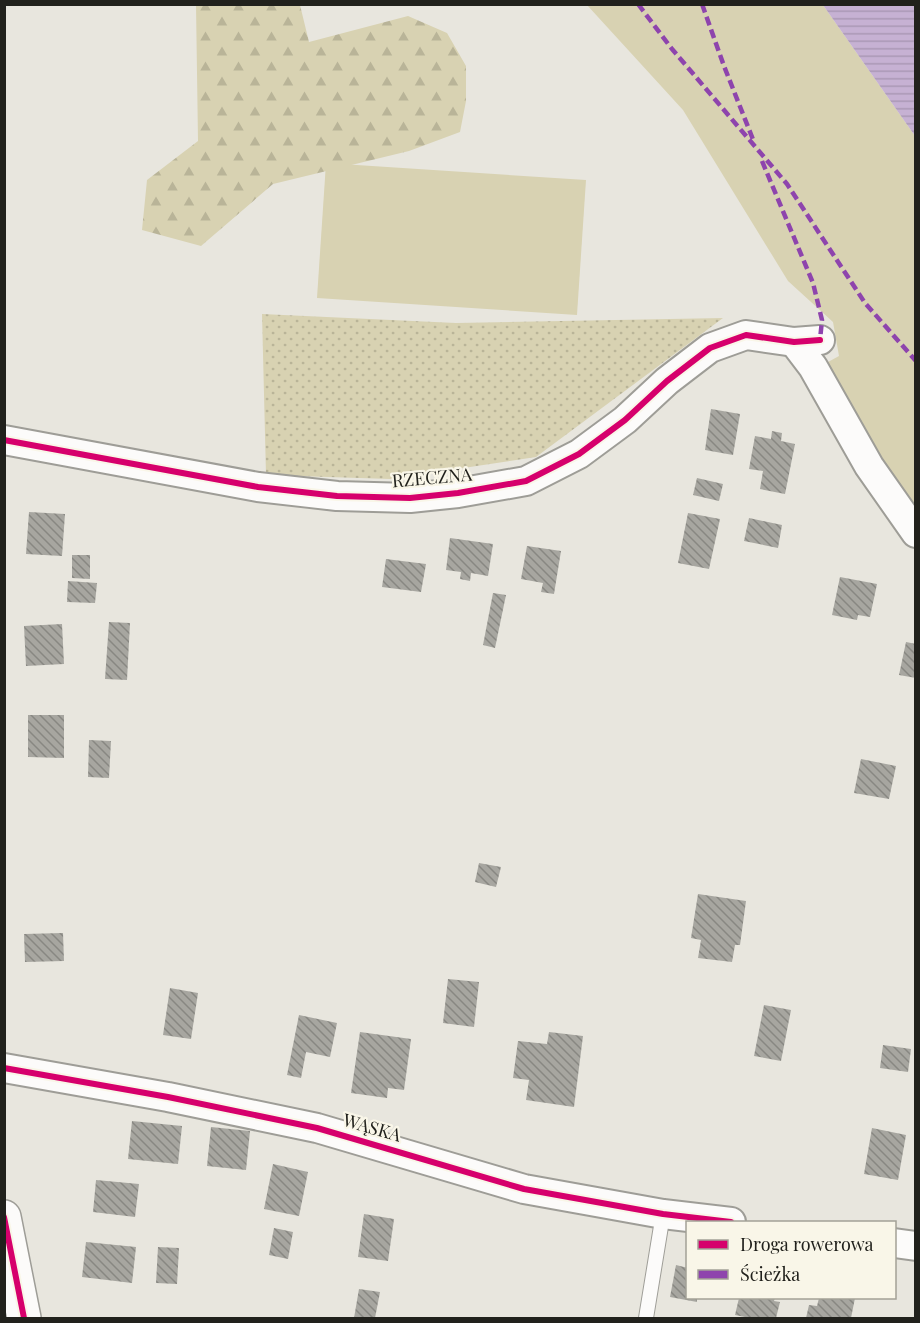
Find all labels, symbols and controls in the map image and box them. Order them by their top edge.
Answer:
street label: RZECZNA [391,461,474,492]
street label: WĄSKA [339,1107,405,1147]
legend [686,1221,896,1299]
text: Droga rowerowa [740,1232,873,1256]
text: Ścieżka [740,1262,800,1286]

